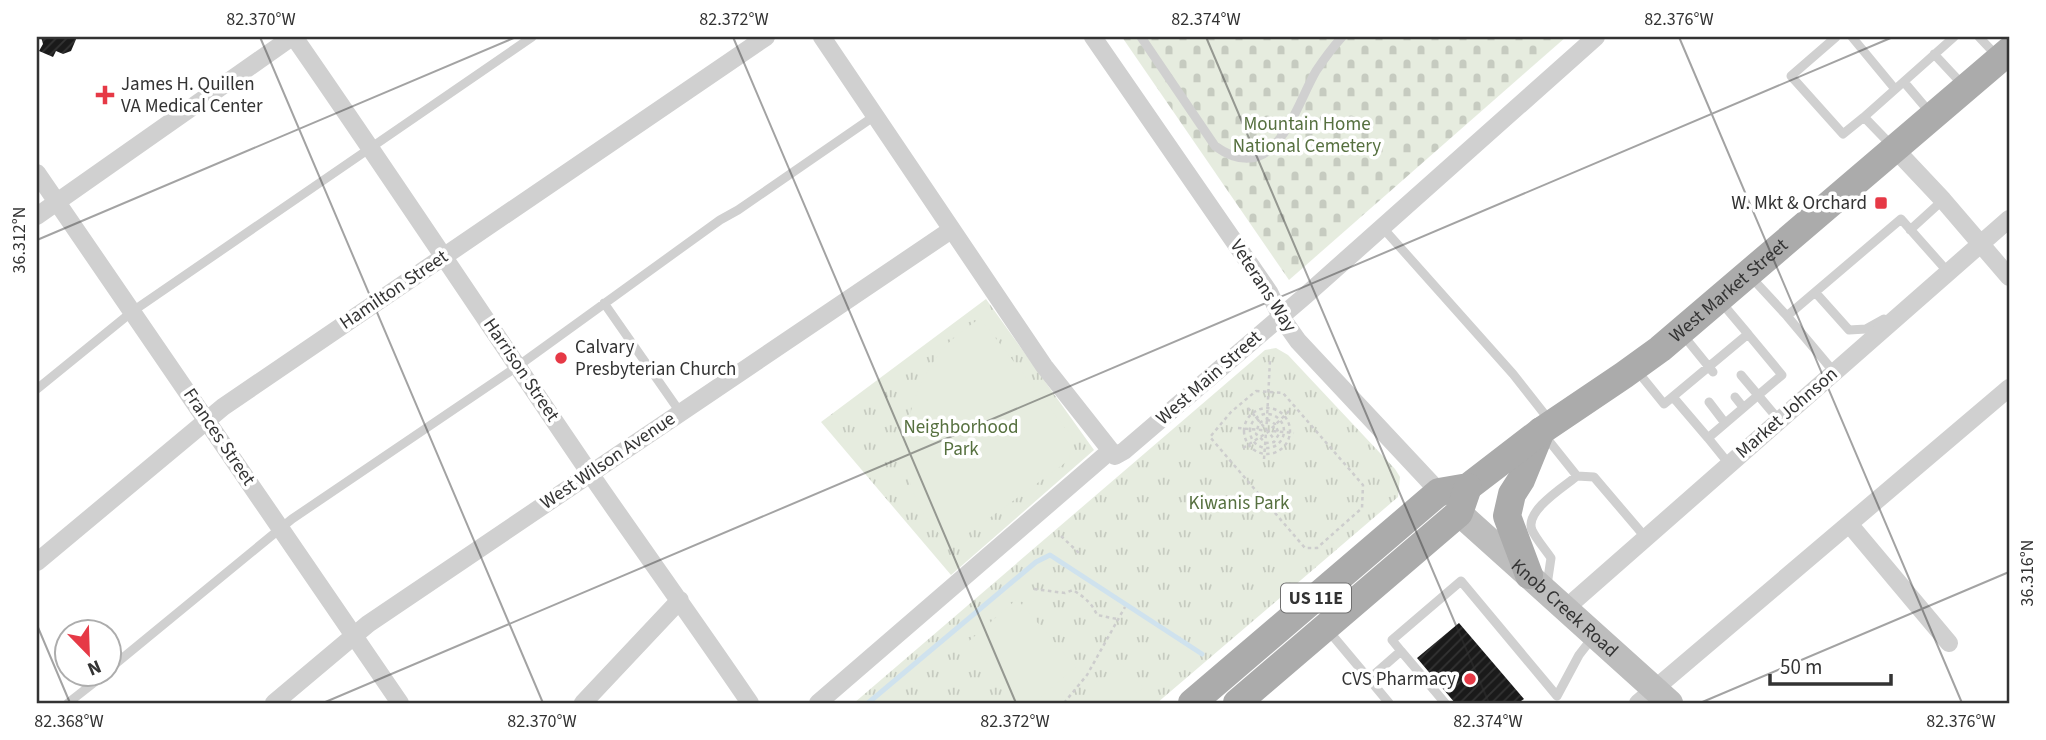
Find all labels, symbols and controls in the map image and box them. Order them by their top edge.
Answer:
text: 82.370°W [226,7,296,32]
text: 82.372°W [699,7,769,32]
text: 82.374°W [1171,7,1241,32]
text: 82.376°W [1644,7,1714,32]
place label: James H. Quillen VA Medical Center [121,71,263,120]
marker: James H. Quillen VA Medical Center [95,85,115,105]
park label: Mountain Home National Cemetery [1233,111,1381,160]
place label: W. Mkt & Orchard [1731,190,1867,217]
marker: W. Mkt & Orchard [1873,195,1889,211]
text: 36.312°N [7,207,32,273]
street label: West Market Street [1663,232,1794,349]
street label: Veterans Way [1223,234,1303,338]
street label: Hamilton Street [334,243,454,336]
street label: Harrison Street [476,313,566,428]
street label: West Main Street [1150,324,1268,431]
place label: Calvary Presbyterian Church [575,334,736,383]
marker: Calvary Presbyterian Church [553,350,569,366]
street label: Market Johnson [1730,361,1844,465]
street label: Frances Street [176,383,262,492]
street label: West Wilson Avenue [535,406,681,516]
park label: Neighborhood Park [903,414,1019,463]
park label: Kiwanis Park [1188,490,1290,517]
text: 36.316°N [2015,540,2040,606]
street label: Knob Creek Road [1505,552,1624,664]
road number: US 11E [1281,584,1351,612]
north arrow [52,618,122,688]
scale bar [1770,642,1890,686]
text: N [83,652,105,682]
text: 50 m [1780,652,1822,682]
place label: CVS Pharmacy [1341,666,1456,693]
marker: CVS Pharmacy [1462,671,1478,687]
text: 82.368°W [34,709,104,734]
text: 82.370°W [507,709,577,734]
text: 82.372°W [980,709,1050,734]
text: 82.374°W [1453,709,1523,734]
text: 82.376°W [1926,709,1996,734]

